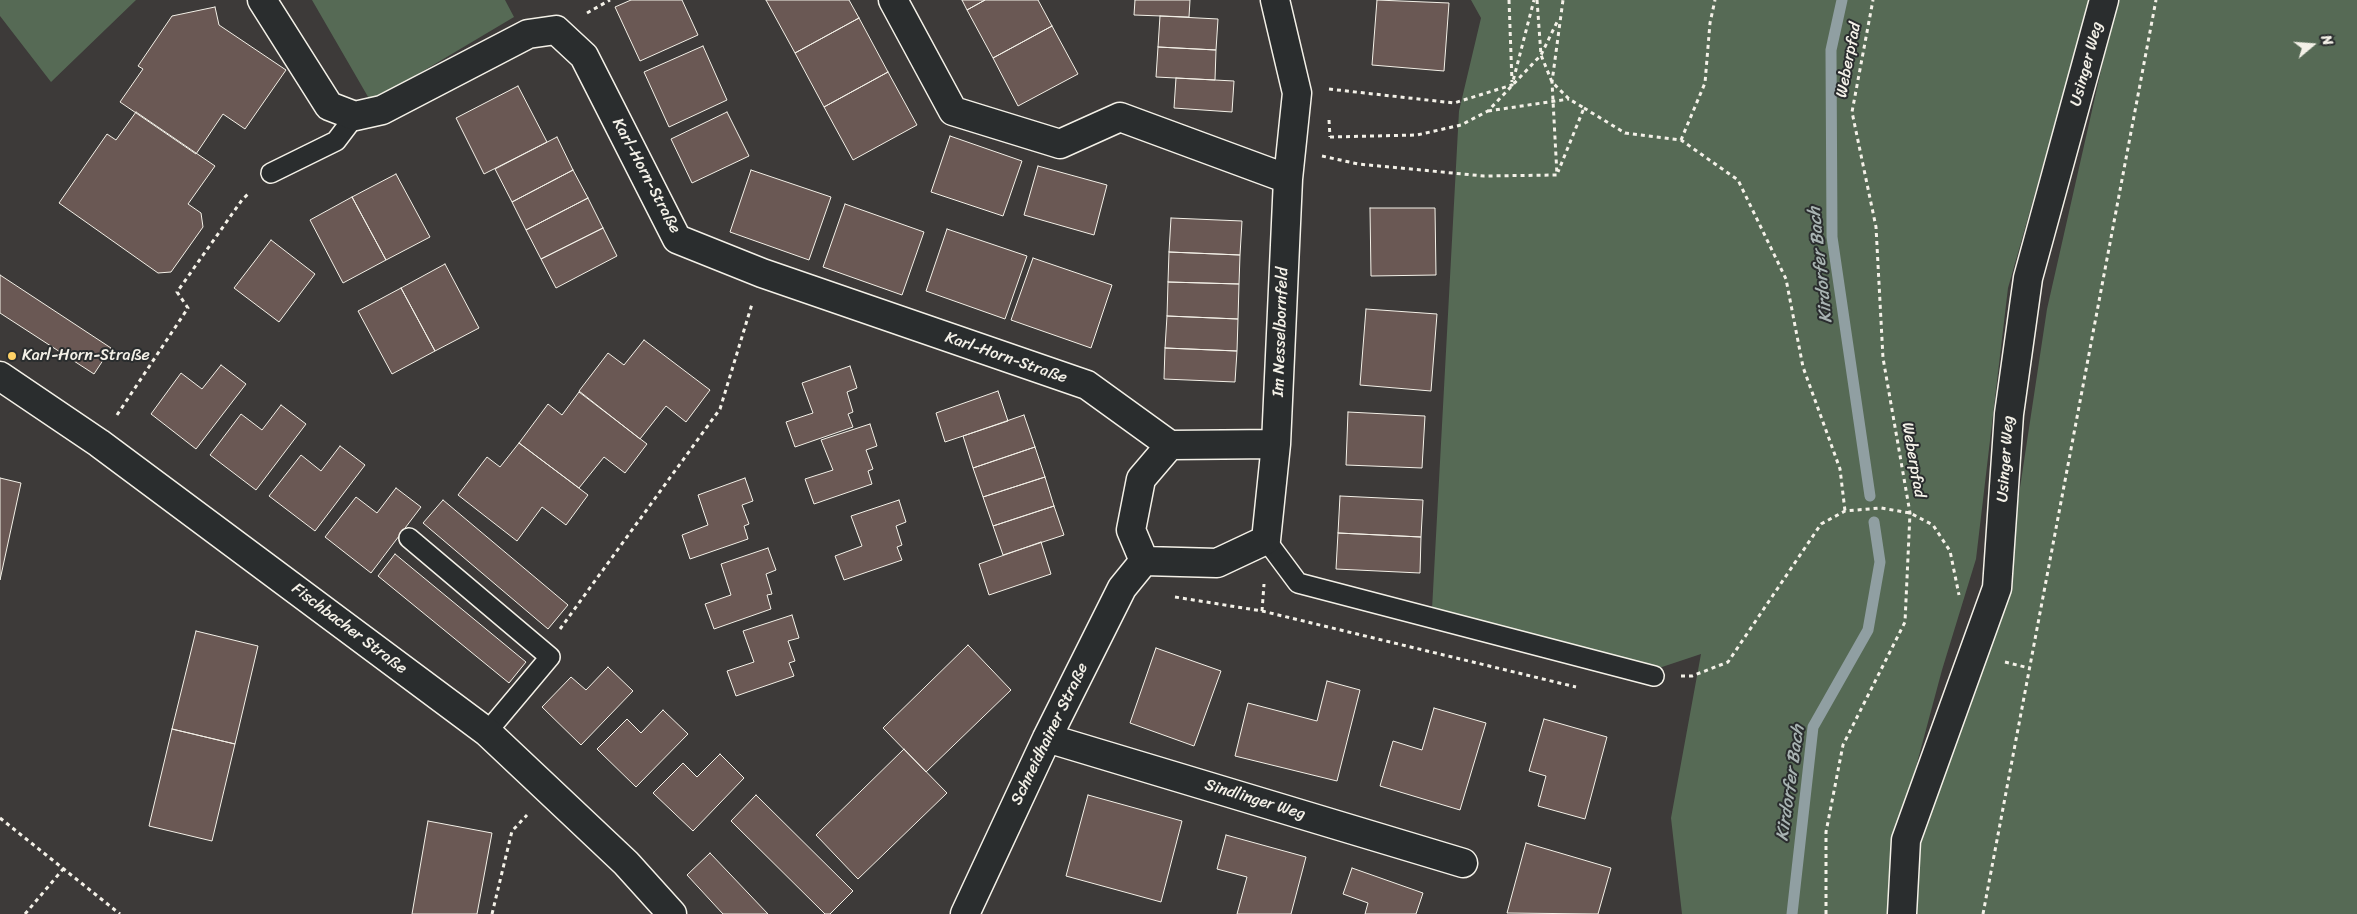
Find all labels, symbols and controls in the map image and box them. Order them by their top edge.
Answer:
street label: Usinger Weg [2067,20,2107,108]
north arrow [2287,20,2337,70]
street label: Weberpfad [1832,21,1866,99]
text: N [2313,32,2340,49]
street label: Karl-Horn-Straße [608,115,684,237]
water label: Kirdorfer Bach [1804,206,1838,324]
street label: Im Nesselbornfeld [1269,267,1293,397]
street label: Karl-Horn-Straße [942,328,1070,388]
place label: Karl-Horn-Straße [22,346,150,366]
marker: Karl-Horn-Straße [6,350,18,362]
street label: Usinger Weg [1993,415,2019,503]
street label: Weberpfad [1897,421,1929,499]
street label: Fischbacher Straße [288,579,410,679]
street label: Schneidhainer Straße [1007,660,1093,808]
water label: Kirdorfer Bach [1772,724,1810,842]
street label: Sindlinger Weg [1202,776,1308,824]

